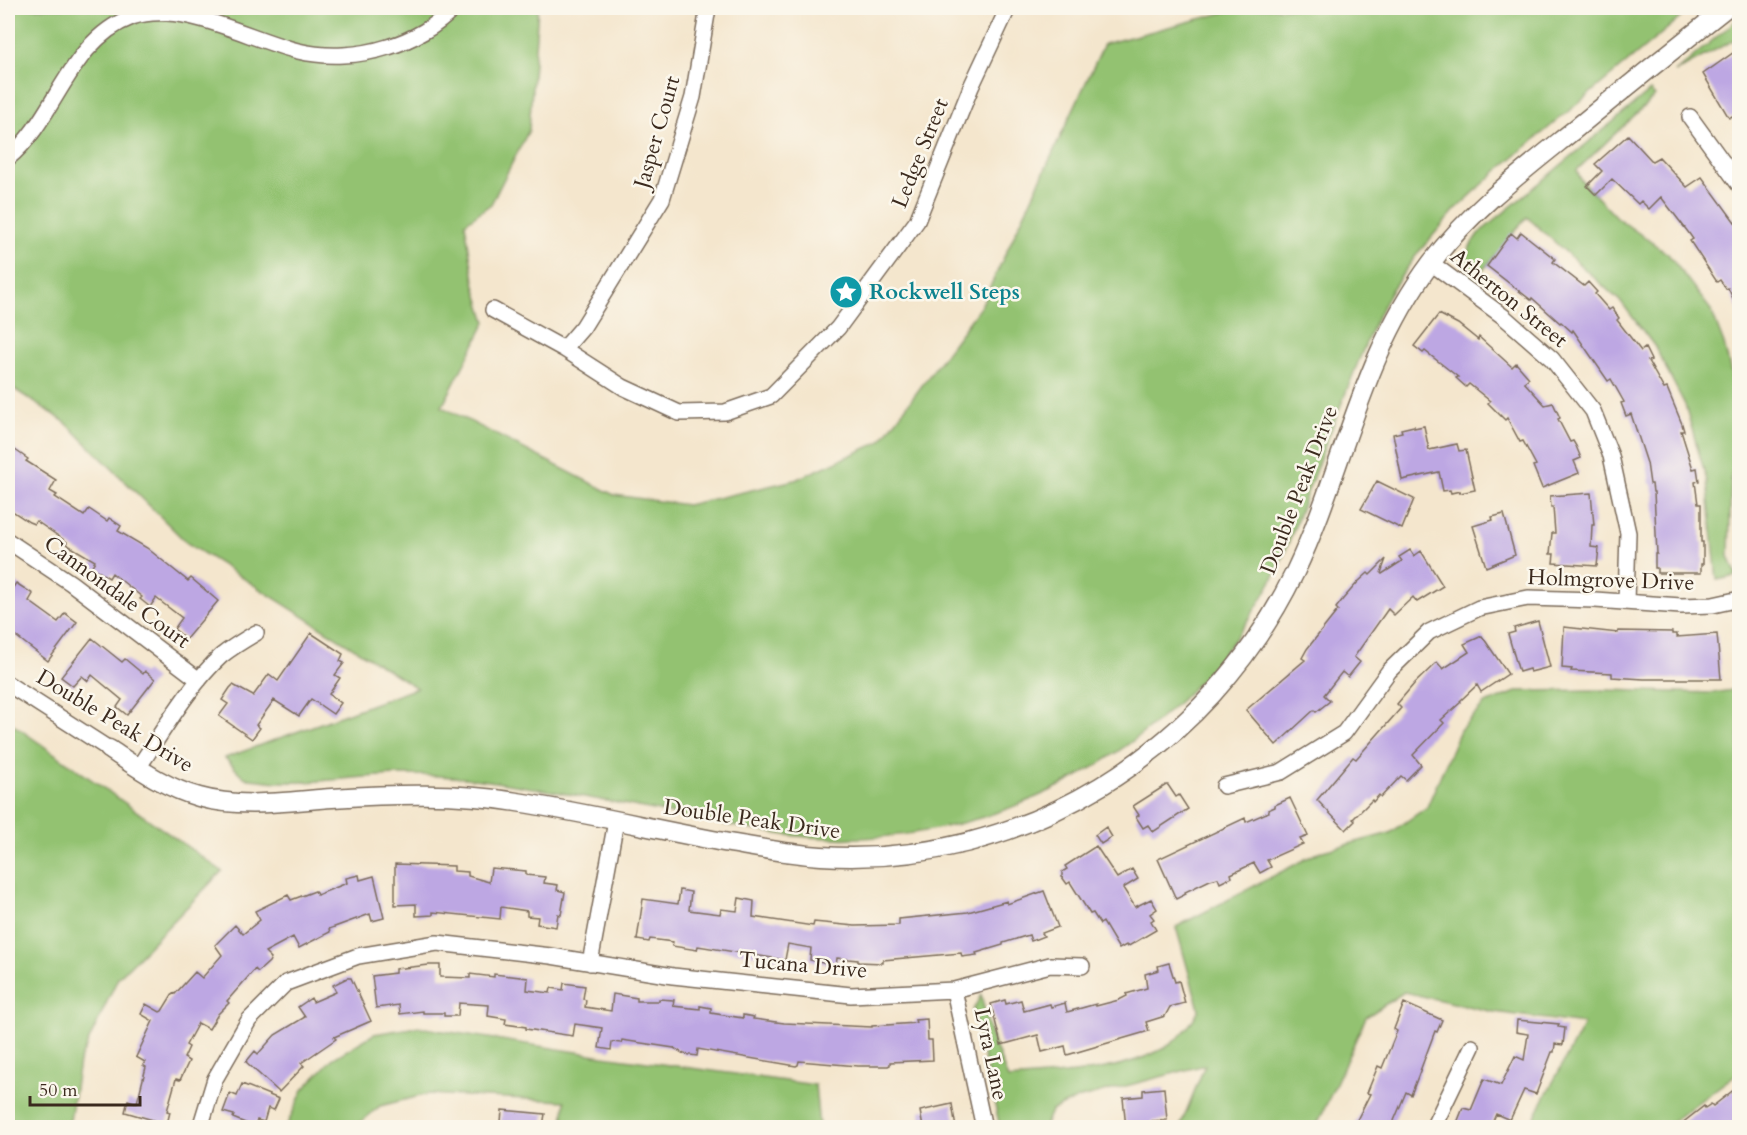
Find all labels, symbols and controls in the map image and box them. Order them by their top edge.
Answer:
street label: Jasper Court [626,72,687,195]
street label: Ledge Street [884,93,956,212]
street label: Atherton Street [1444,241,1574,355]
place icon: Rockwell Steps [828,274,864,310]
place label: Rockwell Steps [869,277,1020,307]
street label: Double Peak Drive [1253,401,1345,579]
street label: Cannondale Court [38,529,196,655]
street label: Holmgrove Drive [1527,562,1695,598]
street label: Double Peak Drive [31,662,199,780]
street label: Double Peak Drive [662,792,842,846]
street label: Tucana Drive [738,944,868,986]
street label: Lyra Lane [967,1005,1015,1103]
scale bar [30,1069,140,1107]
text: 50 m [39,1078,78,1103]

